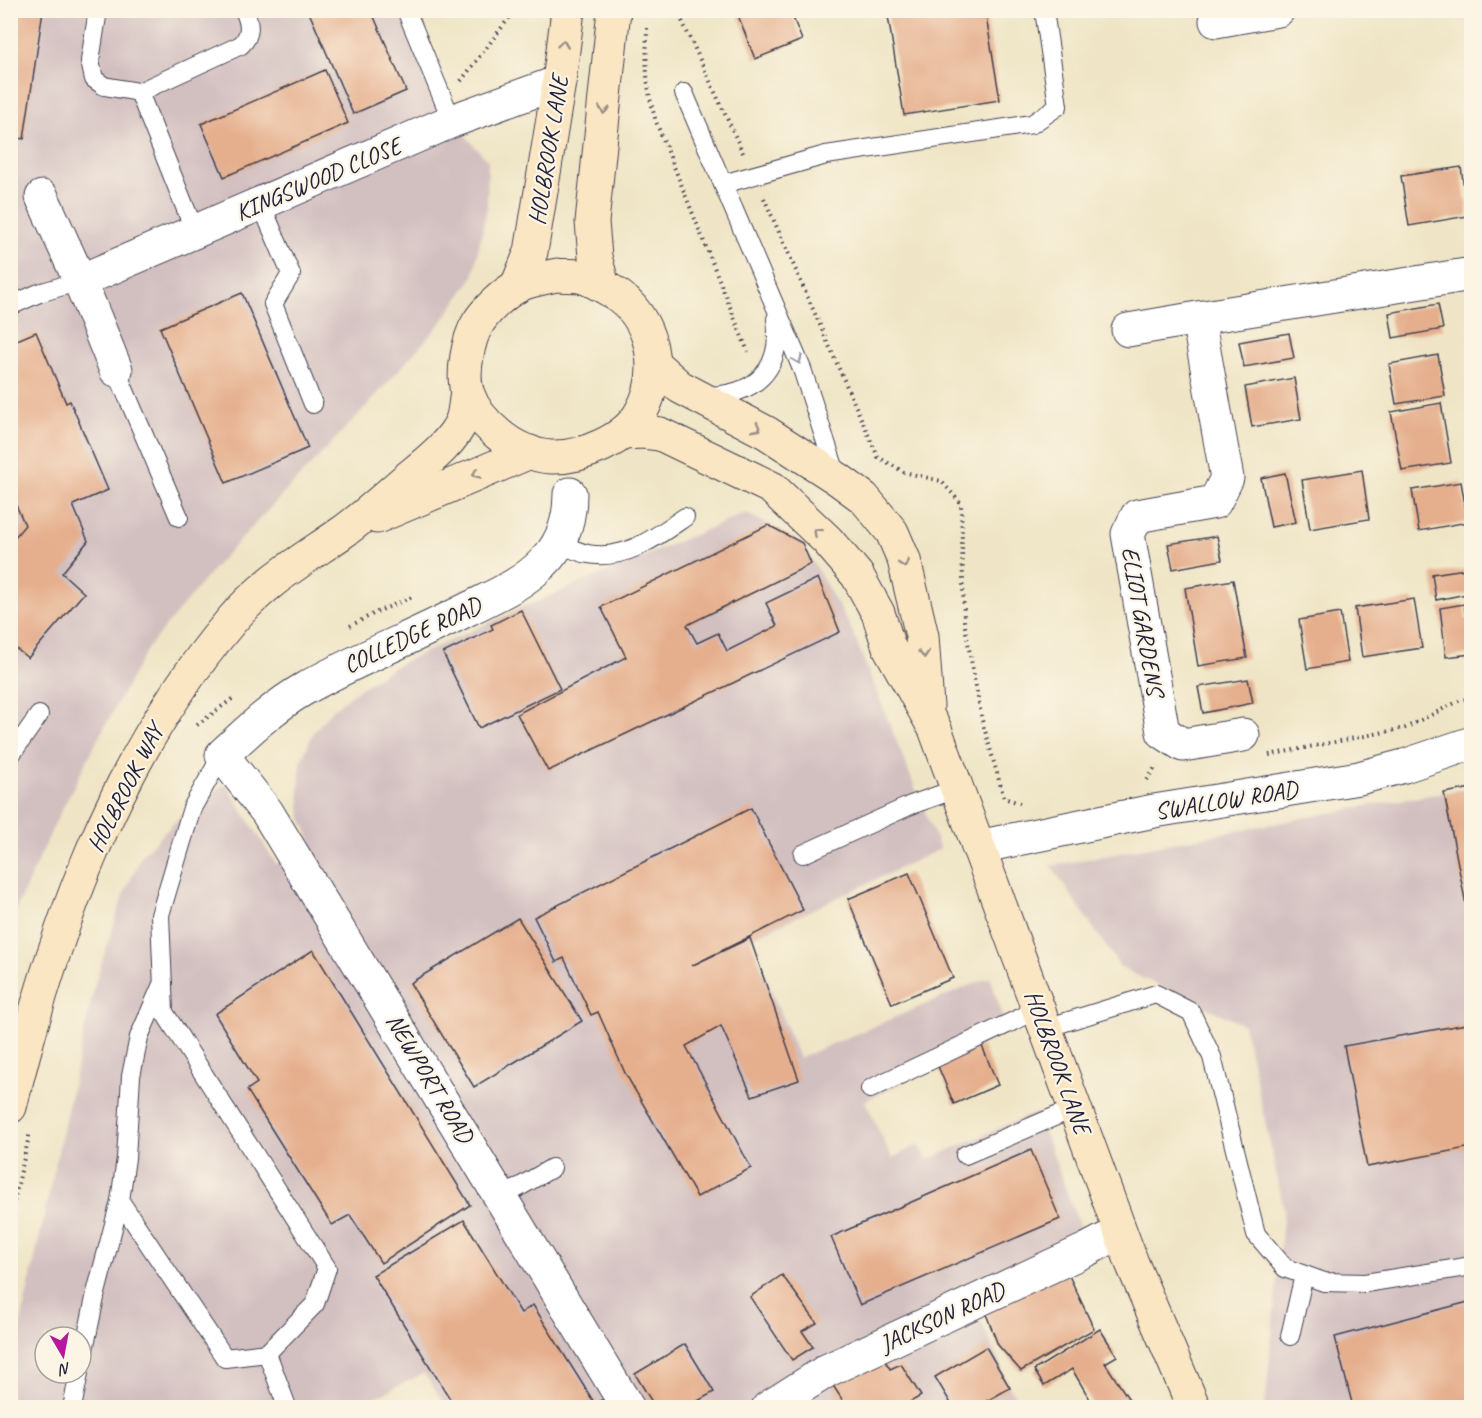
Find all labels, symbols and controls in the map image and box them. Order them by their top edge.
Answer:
one-way arrow [557,39,569,48]
street label: HOLBROOK LANE [521,70,575,227]
one-way arrow [598,106,611,115]
street label: KINGSWOOD CLOSE [231,129,408,227]
one-way arrow [791,354,803,365]
one-way arrow [751,421,761,432]
one-way arrow [471,467,482,479]
one-way arrow [814,528,824,539]
street label: ELIOT GARDENS [1115,545,1172,702]
one-way arrow [897,558,910,569]
street label: COLLEDGE ROAD [339,589,487,680]
one-way arrow [917,650,930,659]
street label: HOLBROOK WAY [80,715,172,857]
street label: SWALLOW ROAD [1153,774,1301,826]
street label: HOLBROOK LANE [1018,986,1099,1141]
street label: NEWPORT ROAD [380,1008,481,1150]
street label: JACKSON ROAD [874,1274,1011,1359]
north arrow [33,1325,93,1385]
text: N [56,1358,72,1380]

